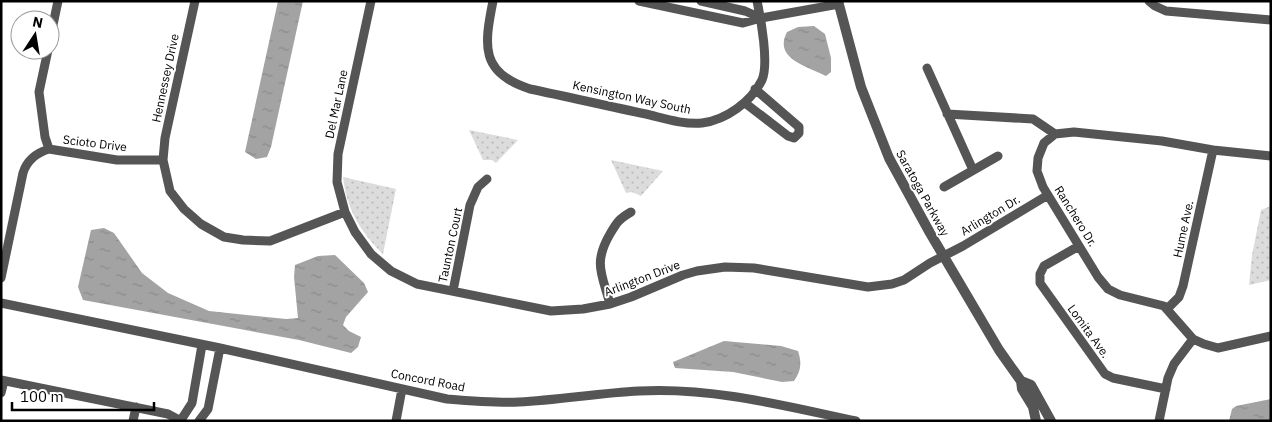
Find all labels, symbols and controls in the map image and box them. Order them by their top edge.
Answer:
north arrow [10,10,60,60]
text: N [31,12,45,32]
street label: Hennessey Drive [148,32,182,124]
street label: Del Mar Lane [321,68,351,140]
street label: Kensington Way South [571,77,693,117]
street label: Scioto Drive [62,132,128,154]
street label: Saratoga Parkway [893,147,953,239]
street label: Ranchero Dr. [1051,183,1101,249]
street label: Arlington Dr. [958,191,1022,239]
street label: Hume Ave. [1170,199,1196,259]
street label: Taunton Court [435,206,465,284]
street label: Arlington Drive [602,257,682,299]
street label: Lomita Ave. [1065,301,1113,361]
street label: Concord Road [390,365,466,395]
scale bar [12,380,155,412]
text: 100 m [20,387,64,406]

